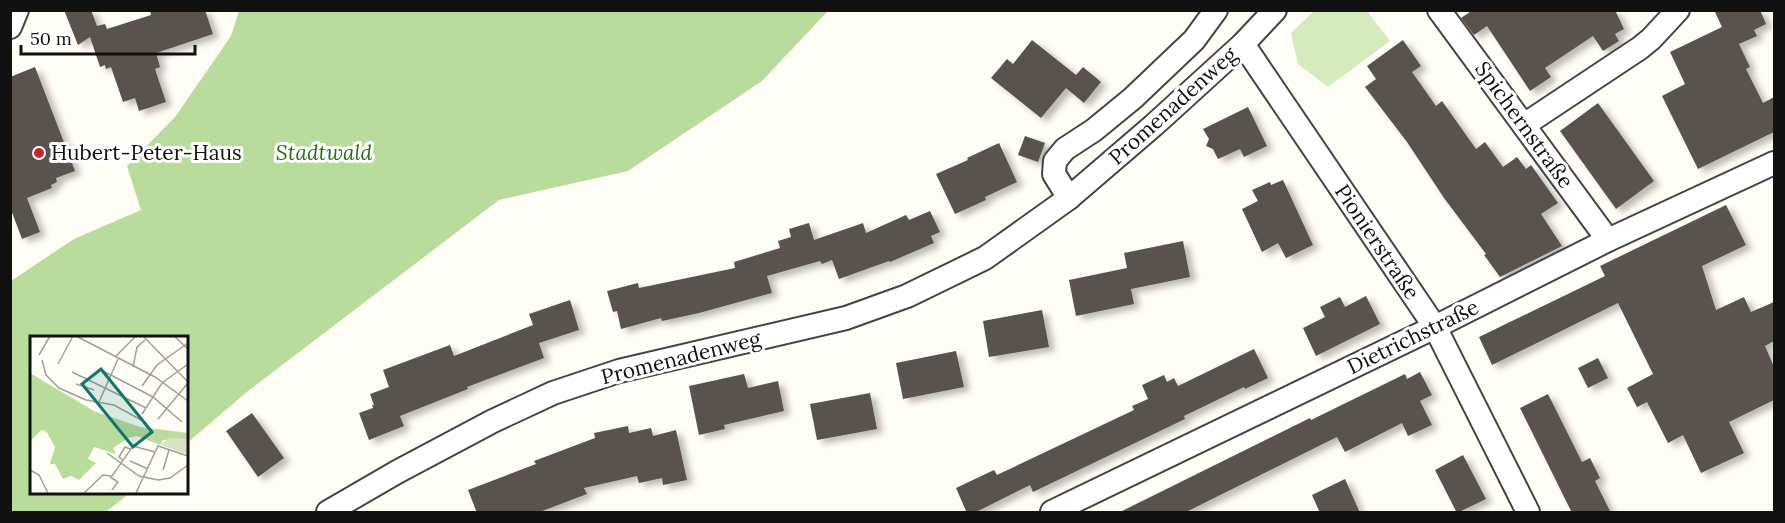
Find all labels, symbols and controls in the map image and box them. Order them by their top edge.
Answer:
scale bar [21,18,195,56]
text: 50 m [30,27,72,50]
street label: Promenadenweg [1103,41,1243,170]
street label: Spichernstraße [1469,56,1580,194]
place label: Hubert-Peter-Haus [51,139,242,166]
park label: Stadtwald [276,139,372,166]
marker: Hubert-Peter-Haus [32,146,46,160]
street label: Pionierstraße [1329,179,1426,305]
street label: Dietrichstraße [1343,293,1483,380]
street label: Promenadenweg [598,325,764,390]
inset map [30,336,188,493]

